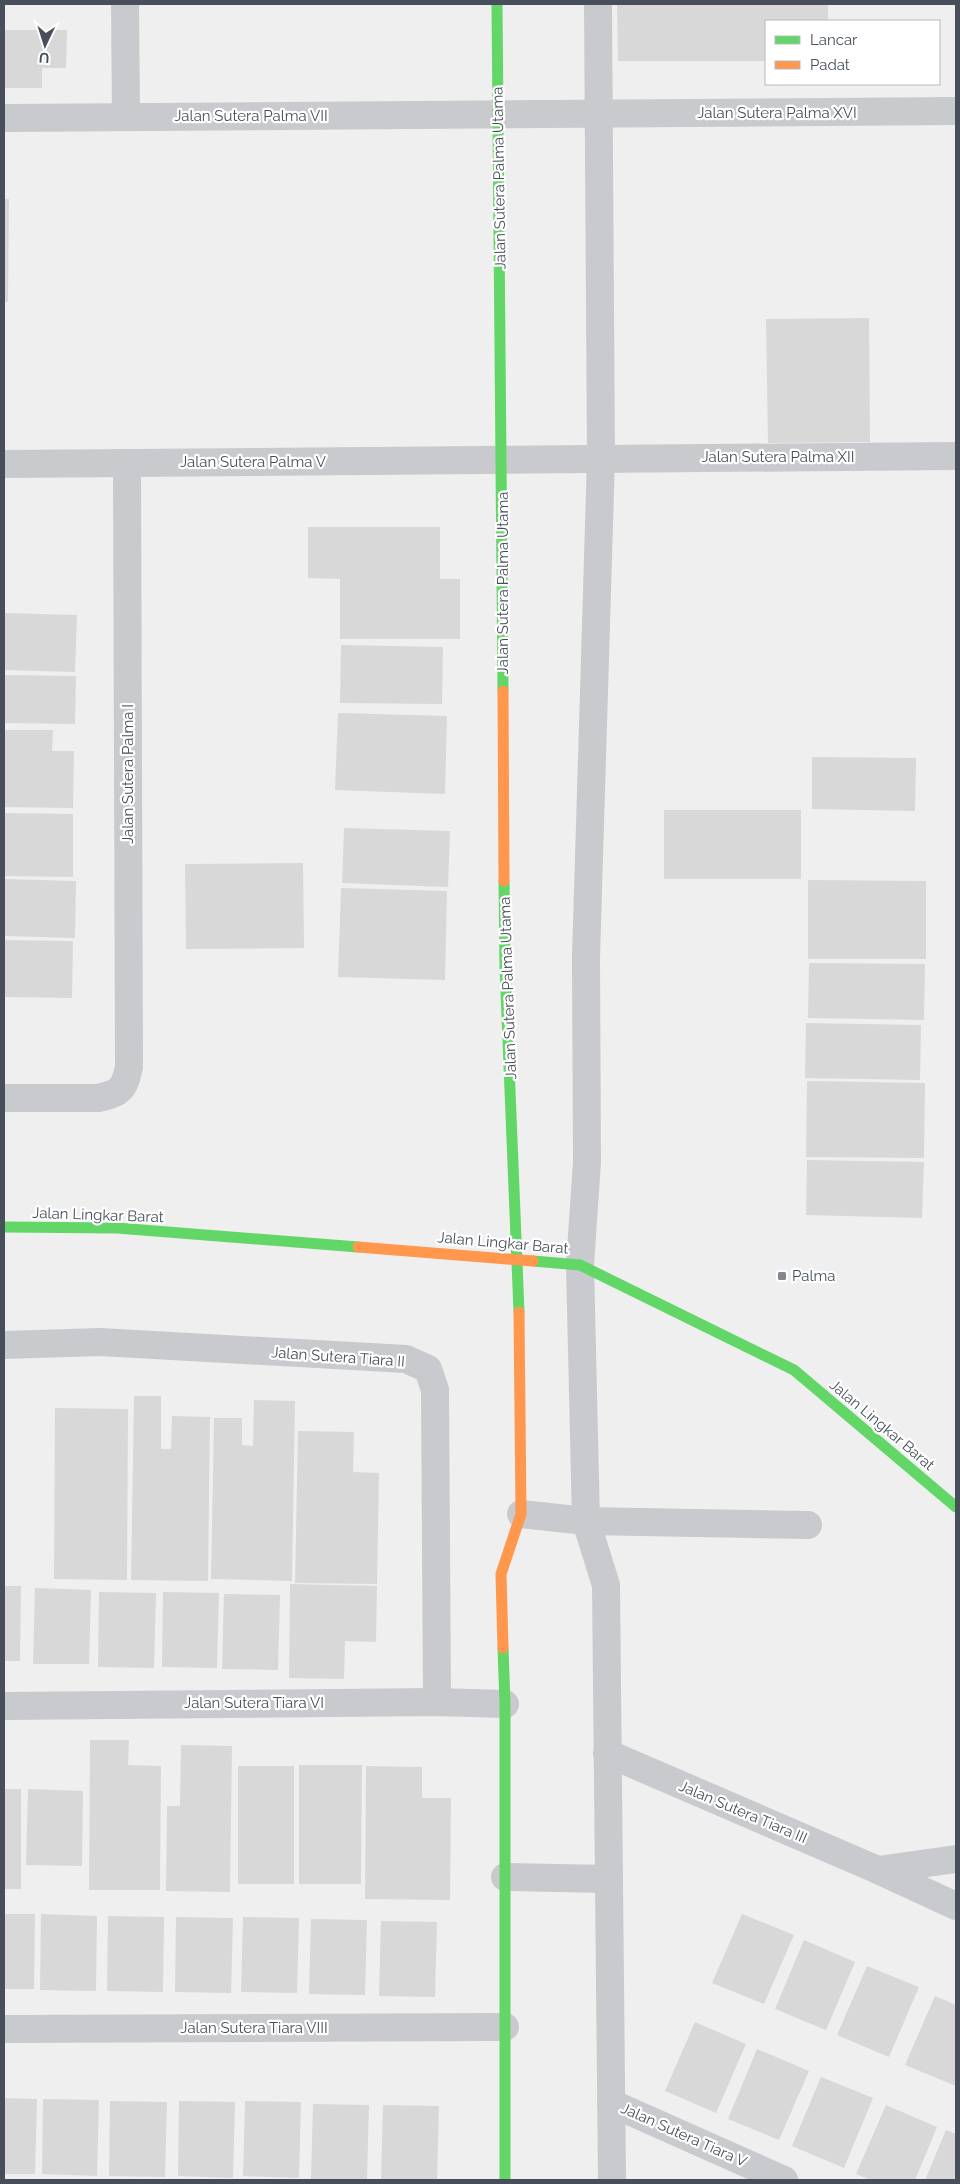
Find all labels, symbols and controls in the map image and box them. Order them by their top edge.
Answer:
north arrow [20,20,70,70]
legend [765,20,940,85]
text: Lancar [810,31,858,49]
text: U [38,50,50,66]
text: Padat [810,56,850,74]
street label: Jalan Sutera Palma Utama [488,86,510,270]
street label: Jalan Sutera Palma XVI [697,104,857,122]
street label: Jalan Sutera Palma VII [174,107,328,125]
street label: Jalan Sutera Palma XII [701,448,855,466]
street label: Jalan Sutera Palma V [180,453,326,471]
street label: Jalan Sutera Palma Utama [494,492,512,674]
street label: Jalan Sutera Palma I [119,704,137,844]
street label: Jalan Sutera Palma Utama [496,896,520,1080]
street label: Jalan Lingkar Barat [32,1204,164,1226]
street label: Jalan Lingkar Barat [437,1228,569,1258]
place label: Palma [792,1267,835,1285]
marker: Palma [776,1270,788,1282]
street label: Jalan Sutera Tiara II [271,1343,405,1371]
street label: Jalan Lingkar Barat [826,1376,938,1474]
street label: Jalan Sutera Tiara VI [184,1694,324,1712]
street label: Jalan Sutera Tiara III [676,1777,810,1847]
street label: Jalan Sutera Tiara VIII [180,2019,328,2037]
street label: Jalan Sutera Tiara V [618,2099,750,2171]

